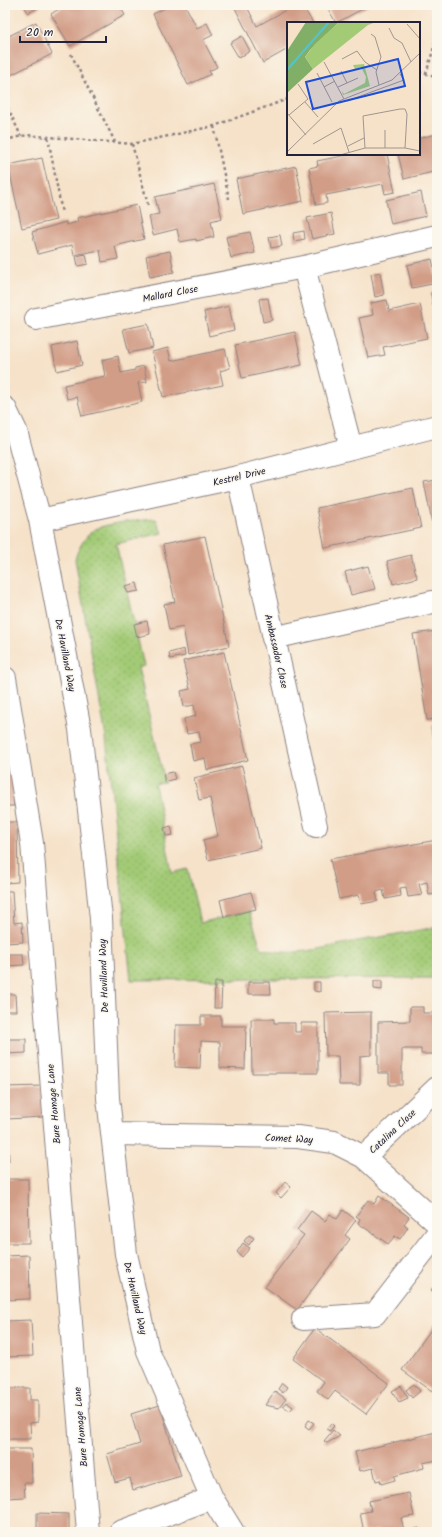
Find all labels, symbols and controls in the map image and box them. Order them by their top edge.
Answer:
scale bar [20,18,106,44]
inset map [287,22,420,155]
text: 20 m [26,23,54,42]
street label: Mallard Close [141,281,200,307]
street label: Kestrel Drive [211,463,268,491]
street label: Ambassador Close [260,613,292,690]
street label: De Havilland Way [50,617,80,693]
street label: De Havilland Way [95,938,113,1013]
street label: Bure Homage Lane [42,1063,65,1145]
street label: Catalina Close [365,1105,420,1158]
street label: Comet Way [265,1130,314,1148]
street label: De Havilland Way [119,1260,151,1336]
street label: Bure Homage Lane [69,1386,92,1468]

